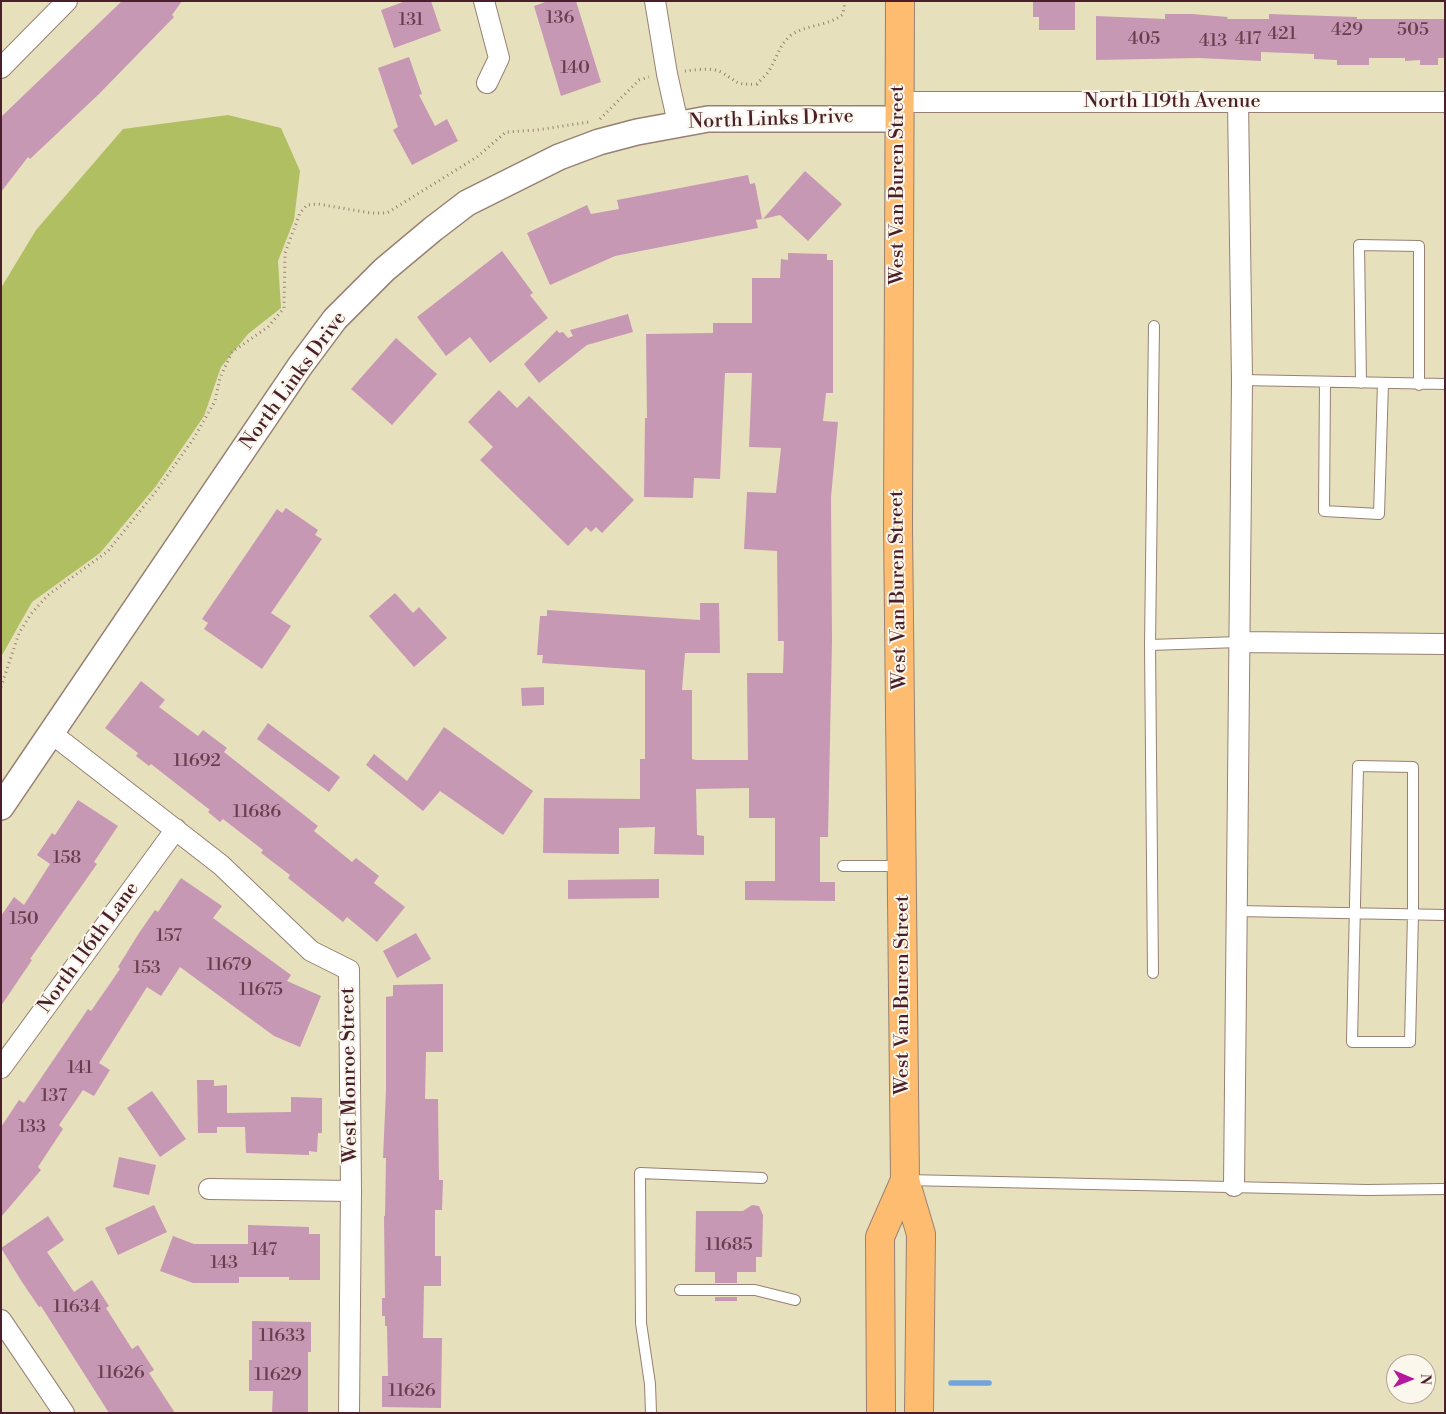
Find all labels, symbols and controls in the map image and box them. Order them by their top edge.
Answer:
house number: 136 [546,8,574,30]
house number: 131 [398,10,424,32]
house number: 429 [1331,20,1363,42]
house number: 505 [1397,20,1429,42]
house number: 421 [1268,24,1296,46]
house number: 405 [1128,29,1160,51]
house number: 417 [1235,29,1261,51]
house number: 413 [1199,31,1227,53]
house number: 140 [560,58,590,80]
street label: West Van Buren Street [886,85,910,285]
street label: North 119th Avenue [1084,90,1260,114]
street label: North Links Drive [688,105,854,135]
street label: North Links Drive [236,307,352,455]
street label: West Van Buren Street [885,490,913,690]
house number: 11692 [173,751,221,773]
house number: 11686 [233,802,281,824]
house number: 158 [53,848,81,870]
street label: North 116th Lane [33,878,145,1018]
street label: West Van Buren Street [891,895,915,1095]
house number: 150 [9,909,39,931]
house number: 157 [156,926,182,948]
house number: 11679 [206,955,252,977]
house number: 153 [133,958,161,980]
house number: 11675 [239,980,283,1002]
street label: West Monroe Street [336,987,364,1163]
house number: 141 [67,1058,93,1080]
house number: 137 [41,1086,67,1108]
house number: 133 [18,1117,46,1139]
house number: 11685 [705,1235,753,1257]
house number: 147 [251,1240,277,1262]
house number: 143 [210,1253,238,1275]
house number: 11634 [53,1297,101,1319]
house number: 11633 [259,1326,305,1348]
north arrow [1386,1354,1436,1404]
house number: 11626 [97,1363,145,1385]
house number: 11629 [254,1365,302,1387]
text: N [1416,1374,1434,1385]
house number: 11626 [388,1381,436,1403]

